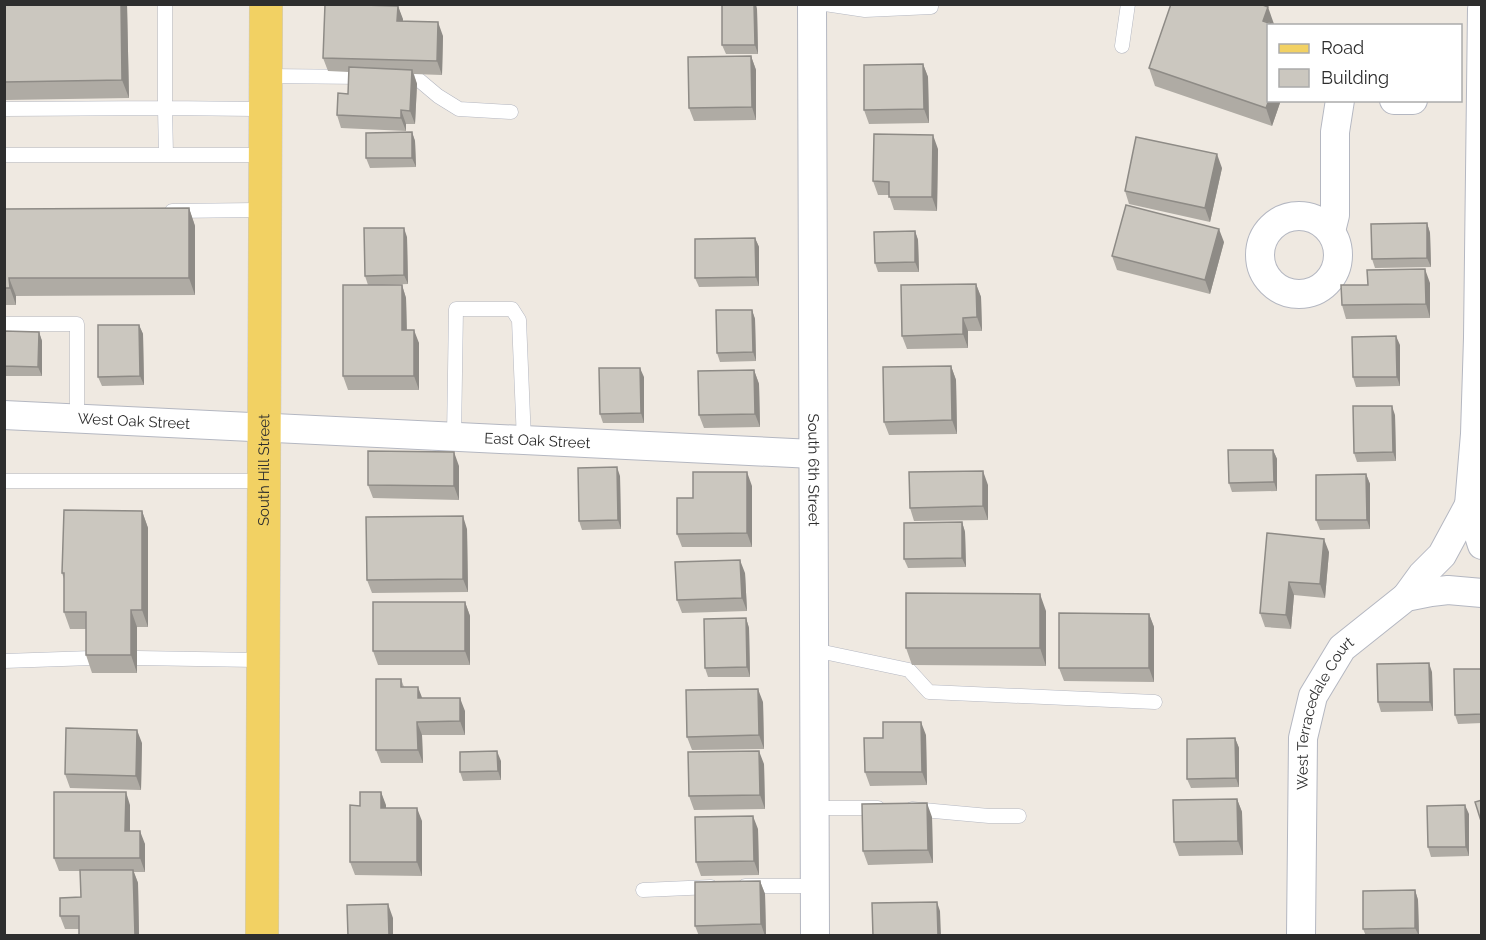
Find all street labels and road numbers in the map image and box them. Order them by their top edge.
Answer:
street label: West Oak Street [77,410,190,433]
street label: South Hill Street [255,414,273,526]
street label: South 6th Street [804,414,823,526]
street label: East Oak Street [484,429,591,452]
street label: West Terracedale Court [1293,633,1358,790]

